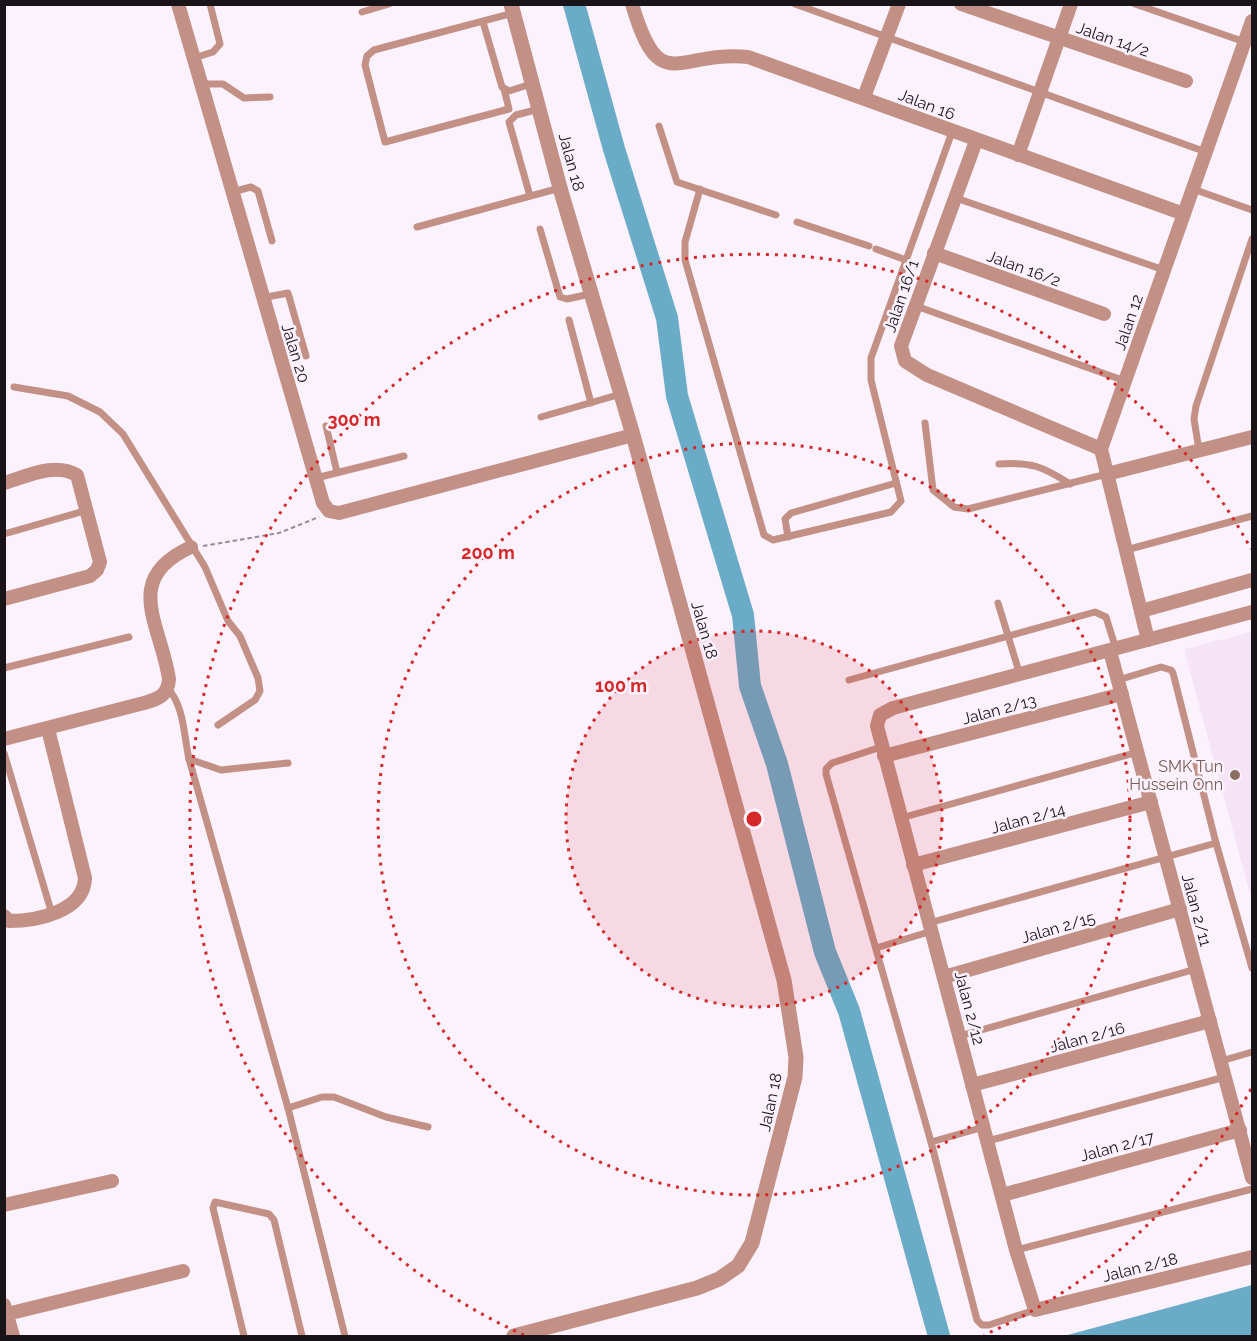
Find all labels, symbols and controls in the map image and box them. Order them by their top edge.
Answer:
street label: Jalan 14/2 [1074,18,1152,61]
street label: Jalan 16 [896,85,958,124]
street label: Jalan 18 [555,131,588,193]
street label: Jalan 16/2 [984,246,1063,291]
street label: Jalan 16/1 [880,257,923,335]
street label: Jalan 12 [1110,292,1147,353]
street label: Jalan 20 [278,321,314,385]
text: 300 m [327,409,381,430]
text: 200 m [461,542,515,563]
street label: Jalan 18 [687,599,722,661]
text: 100 m [595,675,647,696]
street label: Jalan 2/13 [960,690,1038,728]
place label: SMK Tun Hussein Onn [1129,757,1223,794]
marker: SMK Tun Hussein Onn [1228,768,1242,782]
street label: Jalan 2/14 [989,799,1068,837]
centre of rings [744,809,764,829]
street label: Jalan 2/11 [1178,872,1215,949]
street label: Jalan 2/15 [1019,908,1098,947]
street label: Jalan 2/12 [951,969,988,1047]
street label: Jalan 2/16 [1048,1018,1127,1057]
street label: Jalan 18 [755,1071,786,1133]
street label: Jalan 2/17 [1078,1127,1157,1165]
street label: Jalan 2/18 [1101,1249,1180,1286]

